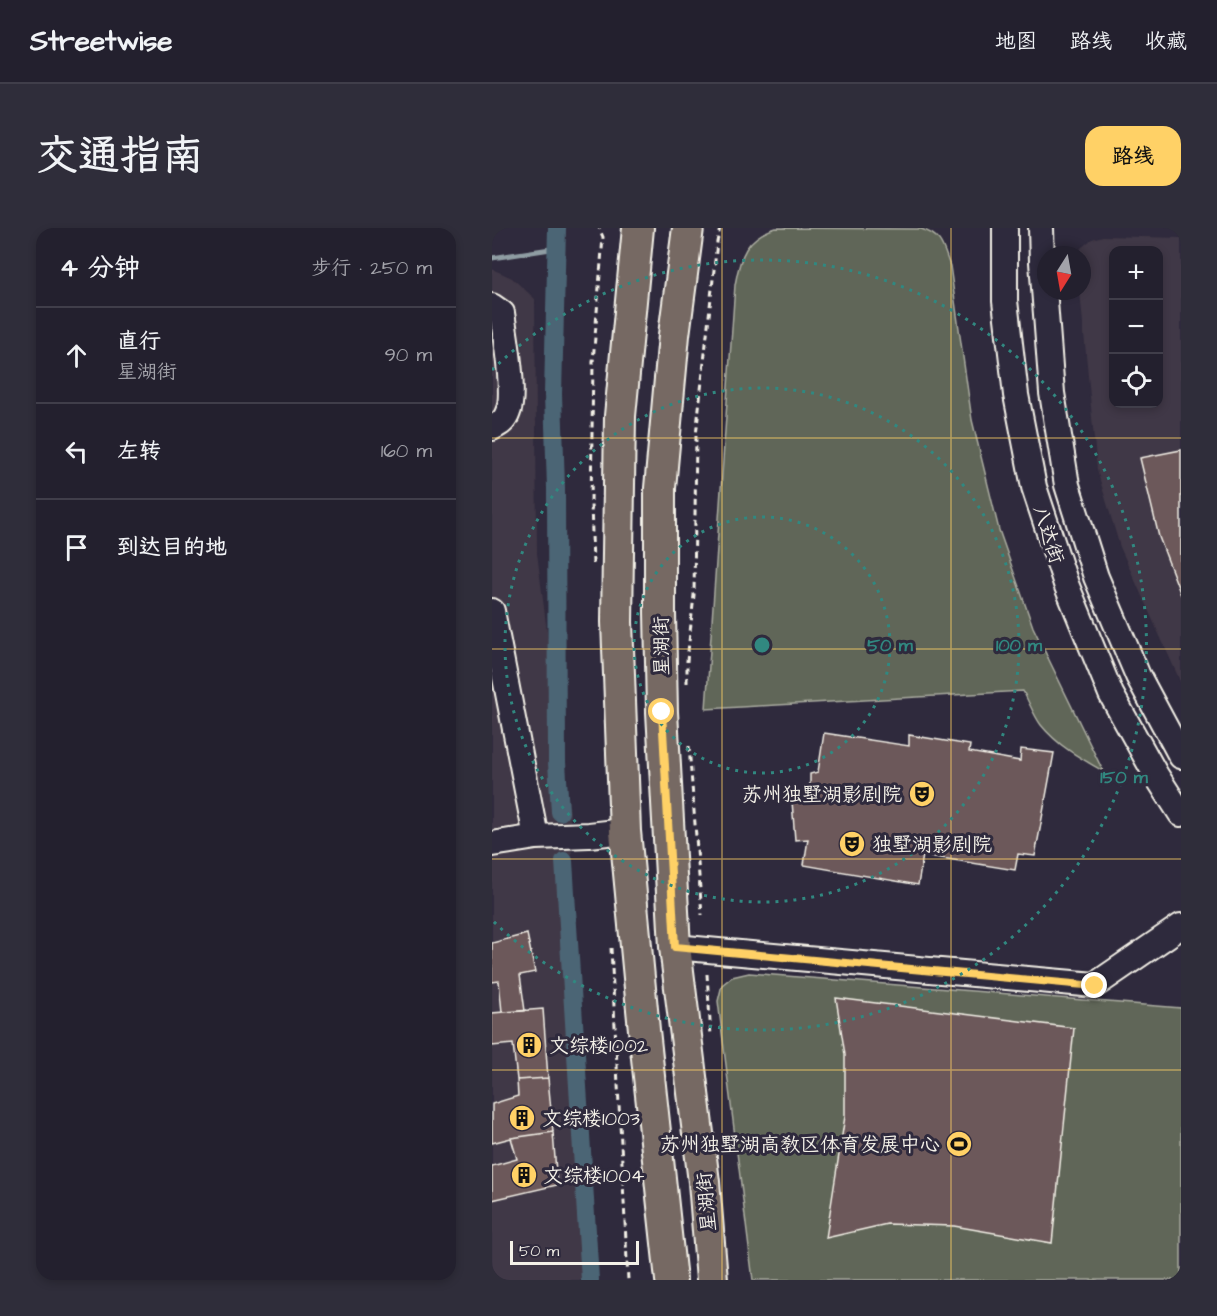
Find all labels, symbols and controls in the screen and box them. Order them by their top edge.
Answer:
text: Streetwise [30,22,172,61]
text: 地图 [995,27,1037,56]
text: 路线 [1070,27,1112,56]
text: 收藏 [1145,27,1187,56]
button: 路线 [1085,126,1181,186]
text: 交通指南 [36,128,204,186]
north arrow [1037,246,1091,300]
map controls [1109,246,1163,408]
button: + [1109,246,1163,300]
text: 4 分钟 [60,250,140,286]
text: 步行 · 250 m [311,254,432,282]
button: − [1109,300,1163,354]
text: 直行 [117,326,161,357]
icon: ahead [60,339,93,372]
text: 90 m [384,341,432,369]
button: locate [1109,354,1163,408]
text: 星湖街 [117,358,177,386]
icon: left [60,435,93,468]
text: 左转 [117,436,161,467]
text: 160 m [381,437,432,465]
street label: 八达街 [1025,501,1071,567]
icon: arrive [60,531,93,564]
text: 到达目的地 [117,532,227,563]
street label: 星湖街 [647,616,677,676]
text: 50 m [867,633,914,658]
text: 100 m [996,633,1043,658]
centre of rings [752,635,772,655]
route start [648,698,674,724]
text: 150 m [1100,765,1149,790]
theatre icon: 苏州独墅湖影剧院 [907,779,937,809]
place label: 苏州独墅湖影剧院 [742,781,902,809]
theatre icon: 独墅湖影剧院 [837,829,867,859]
place label: 独墅湖影剧院 [872,831,992,859]
route end [1081,972,1107,998]
building icon: 文综楼1002 [514,1030,544,1060]
place label: 文综楼1002 [549,1032,649,1060]
building icon: 文综楼1003 [507,1103,537,1133]
place label: 文综楼1003 [542,1105,640,1133]
sports icon: 苏州独墅湖高教区体育发展中心 [944,1129,974,1159]
place label: 苏州独墅湖高教区体育发展中心 [660,1131,940,1159]
building icon: 文综楼1004 [509,1160,539,1190]
place label: 文综楼1004 [543,1162,645,1190]
street label: 星湖街 [690,1171,724,1233]
scale bar [510,1238,639,1266]
text: 50 m [519,1240,559,1262]

